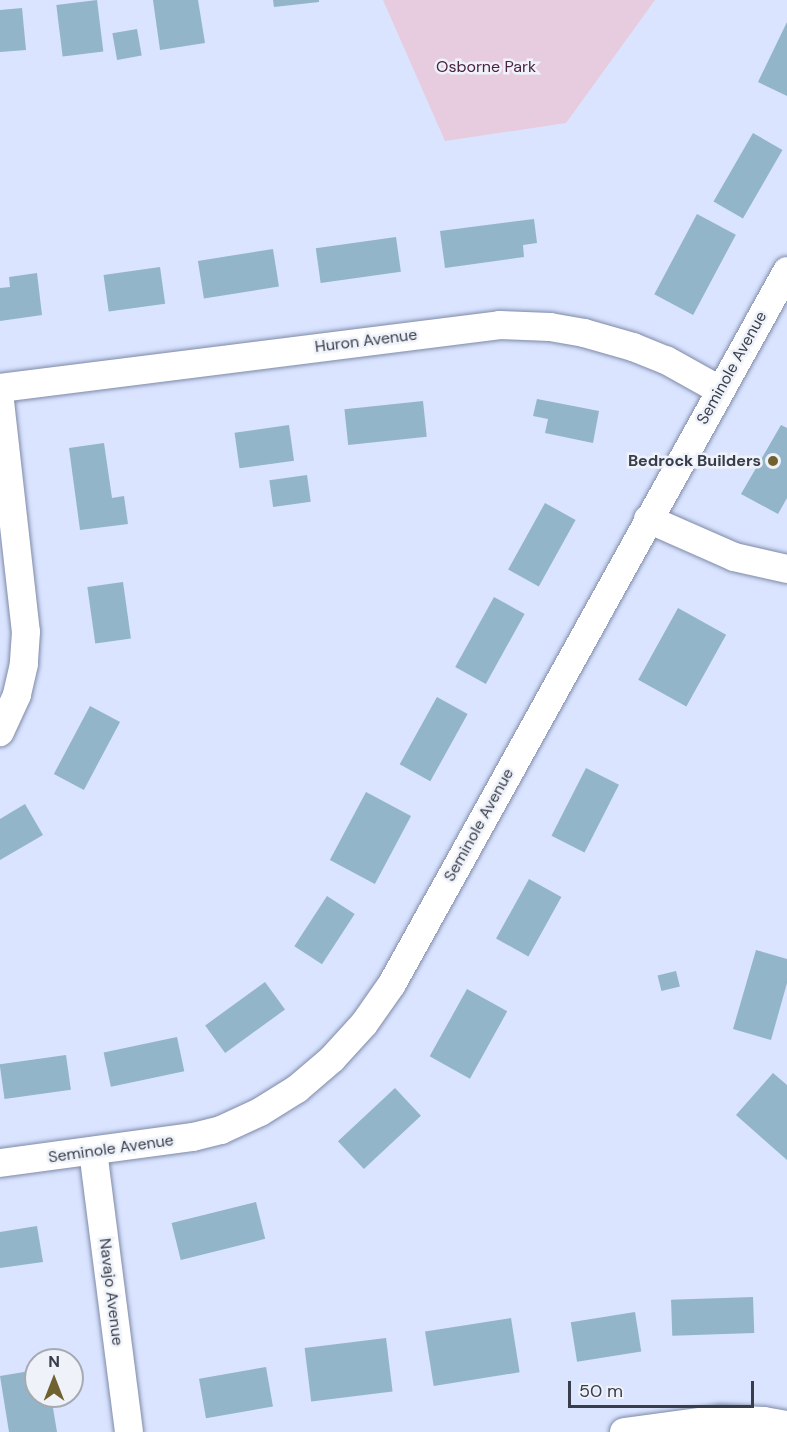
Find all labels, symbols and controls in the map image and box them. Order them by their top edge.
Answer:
park label: Osborne Park [436,57,536,77]
street label: Seminole Avenue [693,308,771,428]
street label: Huron Avenue [314,325,418,357]
place label: Bedrock Builders [628,451,761,471]
marker: Bedrock Builders [766,454,780,468]
street label: Seminole Avenue [440,765,518,885]
street label: Seminole Avenue [47,1131,175,1167]
street label: Navajo Avenue [95,1237,127,1347]
north arrow [24,1348,84,1408]
text: N [48,1351,60,1372]
scale bar [571,1369,757,1407]
text: 50 m [579,1379,623,1403]

